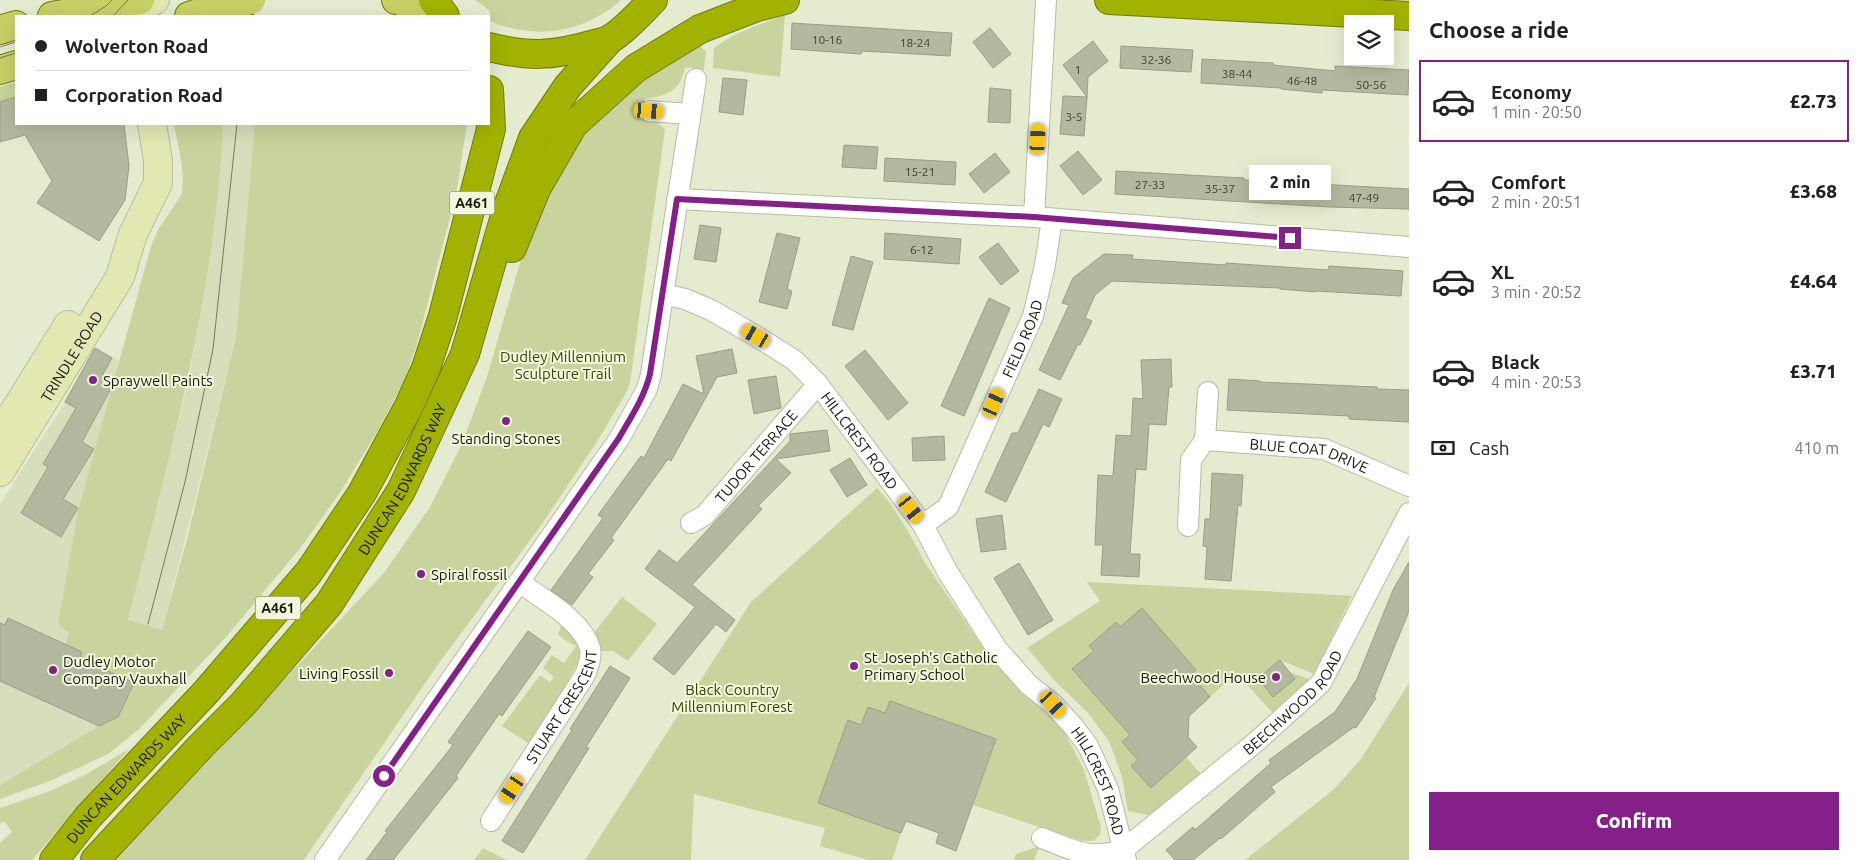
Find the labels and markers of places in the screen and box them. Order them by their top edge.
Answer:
place label: Spraywell Paints [103,372,213,389]
marker: Spraywell Paints [87,374,99,386]
marker: Standing Stones [500,415,512,427]
place label: Standing Stones [452,430,560,447]
place label: Spiral fossil [431,566,507,583]
marker: Spiral fossil [415,568,427,580]
place label: St Joseph's Catholic Primary School [864,649,997,683]
place label: Dudley Motor Company Vauxhall [63,653,187,687]
marker: St Joseph's Catholic Primary School [848,660,860,672]
marker: Dudley Motor Company Vauxhall [47,664,59,676]
place label: Living Fossil [299,665,379,682]
marker: Living Fossil [383,667,395,679]
place label: Beechwood House [1140,669,1266,686]
marker: Beechwood House [1270,671,1282,683]

